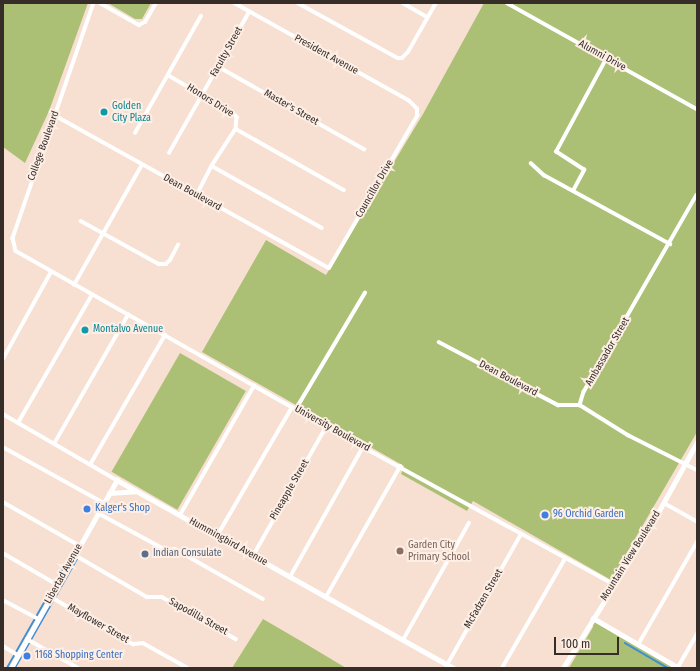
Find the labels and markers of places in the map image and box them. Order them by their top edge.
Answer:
place label: Golden City Plaza [112,100,151,124]
marker: Golden City Plaza [99,107,109,117]
place label: Montalvo Avenue [93,324,163,336]
marker: Montalvo Avenue [80,325,90,335]
place label: Kalger's Shop [95,503,150,515]
marker: Kalger's Shop [82,504,92,514]
place label: 96 Orchid Garden [553,509,624,521]
marker: 96 Orchid Garden [540,510,550,520]
place label: Garden City Primary School [408,539,470,562]
marker: Garden City Primary School [395,546,405,556]
place label: Indian Consulate [153,548,222,560]
marker: Indian Consulate [140,549,150,559]
place label: 1168 Shopping Center [35,650,123,662]
marker: 1168 Shopping Center [22,651,32,661]

